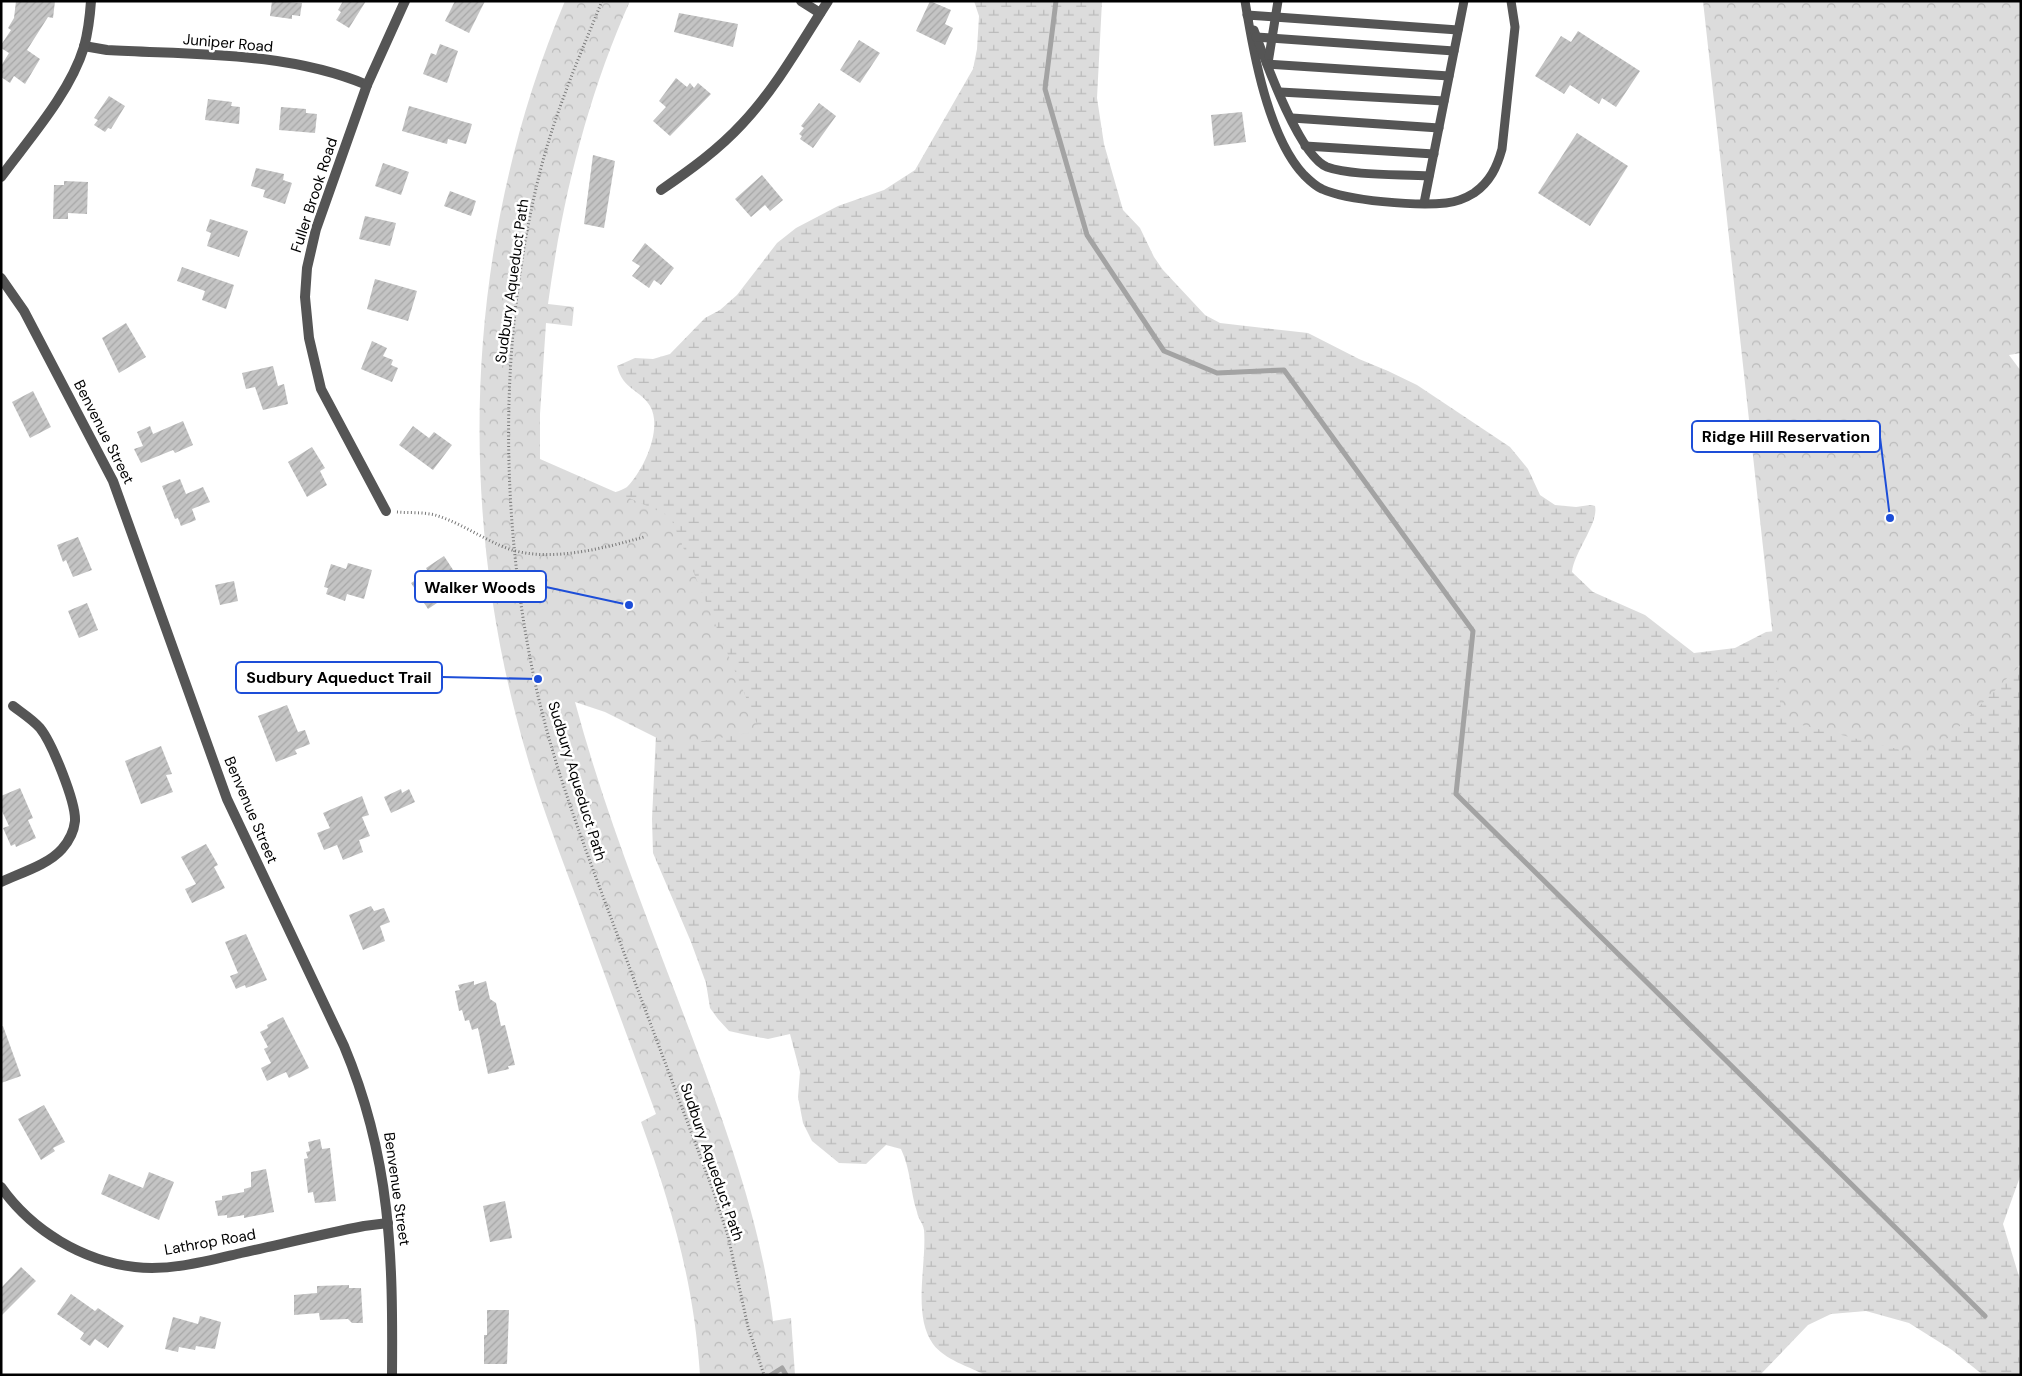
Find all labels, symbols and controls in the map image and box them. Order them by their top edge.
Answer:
street label: Juniper Road [182,29,274,57]
street label: Fuller Brook Road [286,135,342,255]
street label: Sudbury Aqueduct Path [491,198,533,364]
street label: Benvenue Street [69,377,139,488]
callout: Ridge Hill Reservation [1692,421,1880,452]
text: Ridge Hill Reservation [1702,426,1870,447]
callout: Walker Woods [415,571,546,602]
text: Walker Woods [424,577,536,598]
callout: Sudbury Aqueduct Trail [236,662,442,693]
text: Sudbury Aqueduct Trail [246,667,432,688]
street label: Sudbury Aqueduct Path [543,699,611,863]
street label: Benvenue Street [219,753,283,867]
street label: Sudbury Aqueduct Path [676,1080,748,1244]
street label: Benvenue Street [379,1131,415,1247]
street label: Lathrop Road [163,1224,257,1260]

